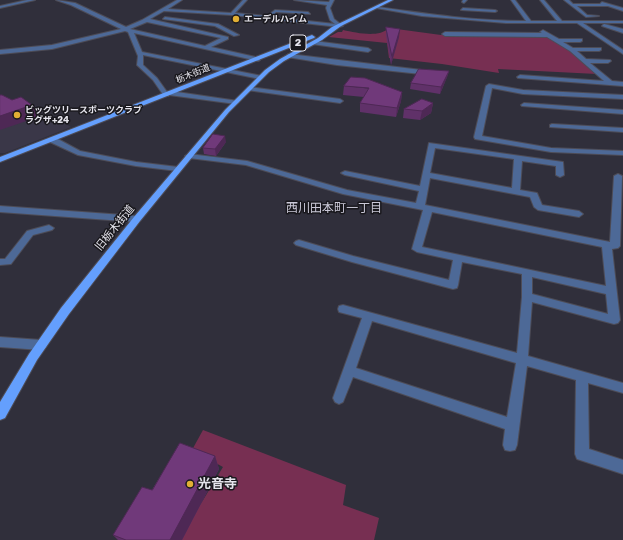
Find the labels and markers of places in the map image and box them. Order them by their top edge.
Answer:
marker: エーデルハイム [231,14,241,24]
place label: エーデルハイム [244,14,307,24]
place label: ビッグツリースポーツクラブ ラグザ+24 [25,105,142,126]
marker: ビッグツリースポーツクラブ ラグザ+24 [12,110,22,120]
place label: 光音寺 [198,476,237,492]
marker: 光音寺 [185,479,195,489]

